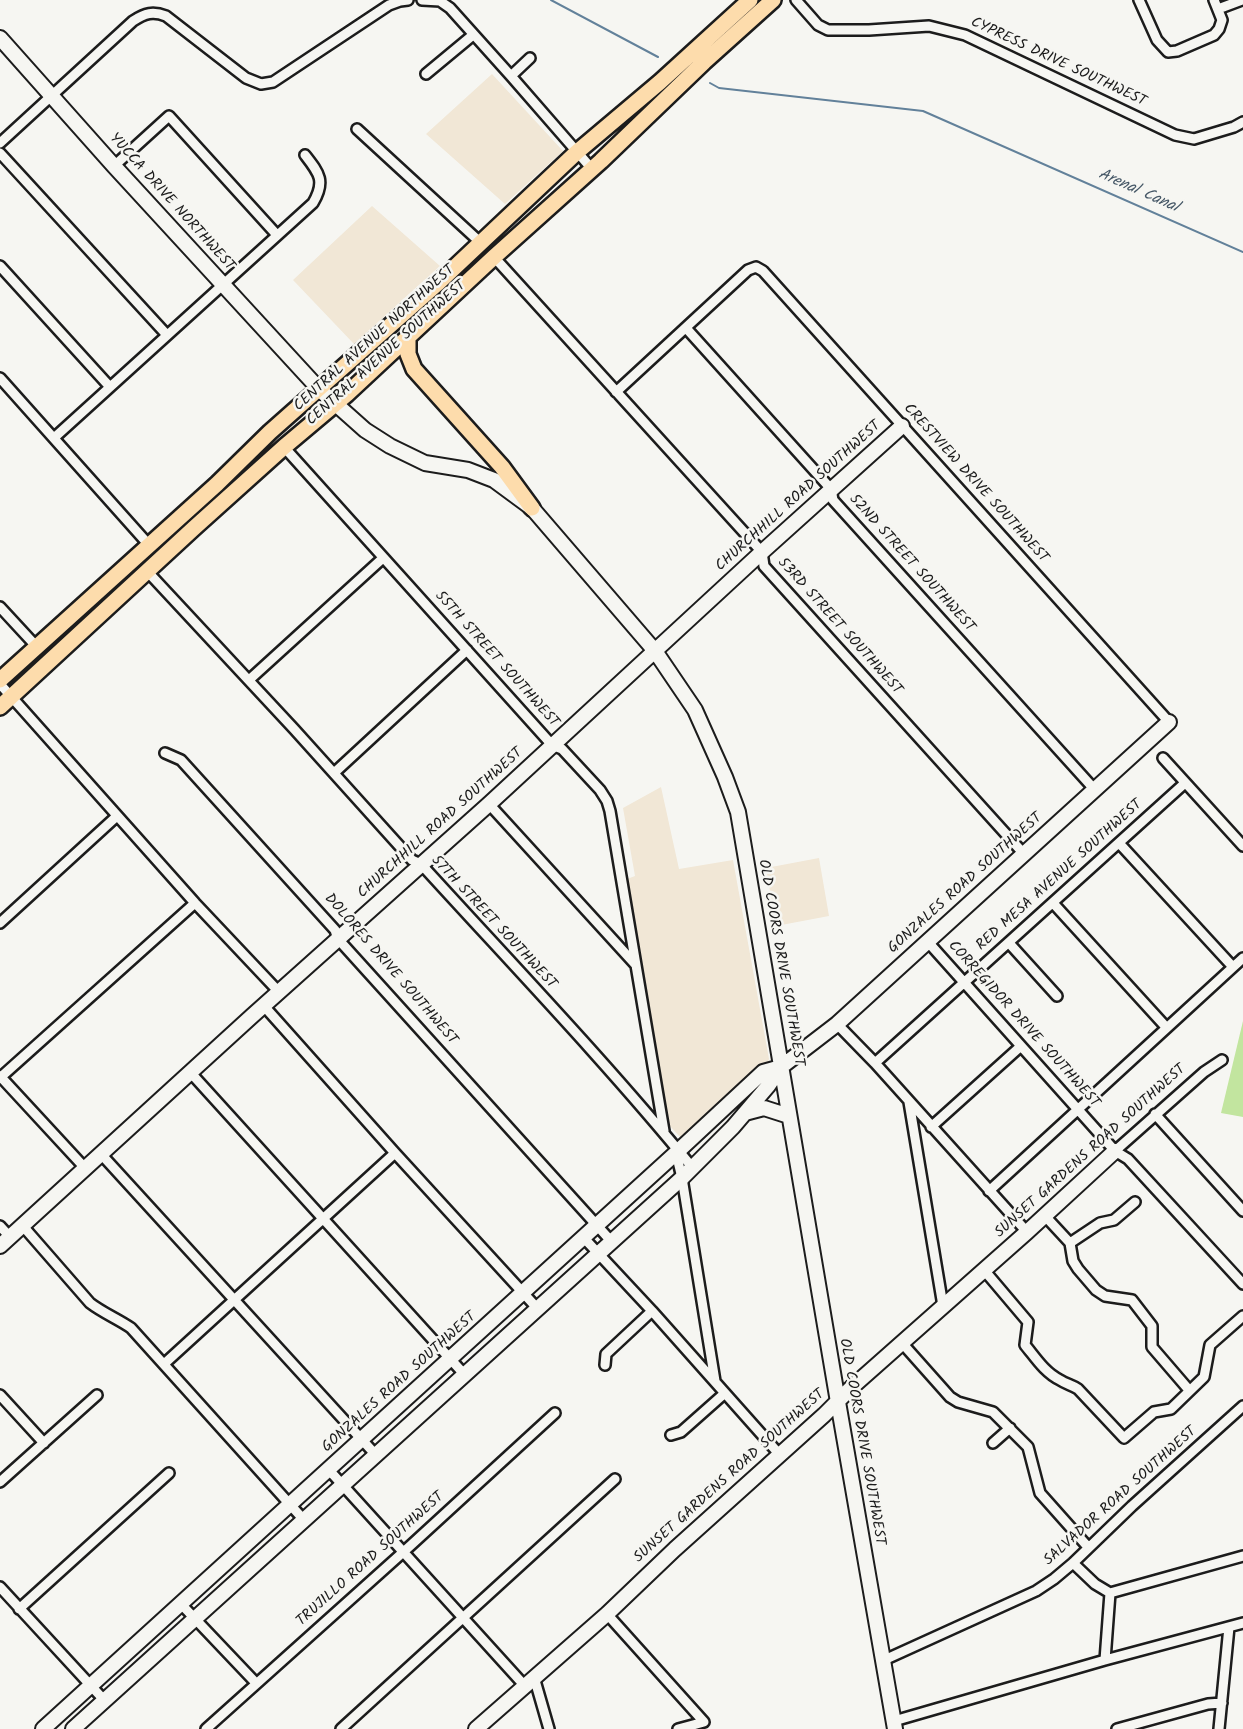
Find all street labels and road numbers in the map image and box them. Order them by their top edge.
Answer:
street label: CYPRESS DRIVE SOUTHWEST [967,14,1149,112]
street label: YUCCA DRIVE NORTHWEST [104,130,238,276]
street label: CENTRAL AVENUE NORTHWEST [291,262,459,416]
street label: CENTRAL AVENUE SOUTHWEST [303,278,471,430]
street label: CRESTVIEW DRIVE SOUTHWEST [899,401,1051,567]
street label: CHURCHHILL ROAD SOUTHWEST [713,418,885,576]
street label: 52ND STREET SOUTHWEST [844,491,978,637]
street label: 53RD STREET SOUTHWEST [773,555,905,699]
street label: 55TH STREET SOUTHWEST [430,588,562,732]
street label: CHURCHHILL ROAD SOUTHWEST [355,745,527,903]
street label: RED MESA AVENUE SOUTHWEST [973,797,1147,955]
street label: GONZALES ROAD SOUTHWEST [885,810,1047,958]
street label: 57TH STREET SOUTHWEST [426,852,560,994]
street label: OLD COORS DRIVE SOUTHWEST [753,858,807,1068]
street label: DOLORES DRIVE SOUTHWEST [319,891,461,1049]
street label: CORREGIDOR DRIVE SOUTHWEST [943,938,1103,1112]
street label: SUNSET GARDENS ROAD SOUTHWEST [992,1061,1190,1243]
street label: GONZALES ROAD SOUTHWEST [319,1309,481,1457]
street label: OLD COORS DRIVE SOUTHWEST [834,1337,888,1547]
street label: SUNSET GARDENS ROAD SOUTHWEST [631,1386,829,1568]
street label: SALVADOR ROAD SOUTHWEST [1041,1424,1201,1570]
street label: TRUJILLO ROAD SOUTHWEST [293,1489,449,1631]

